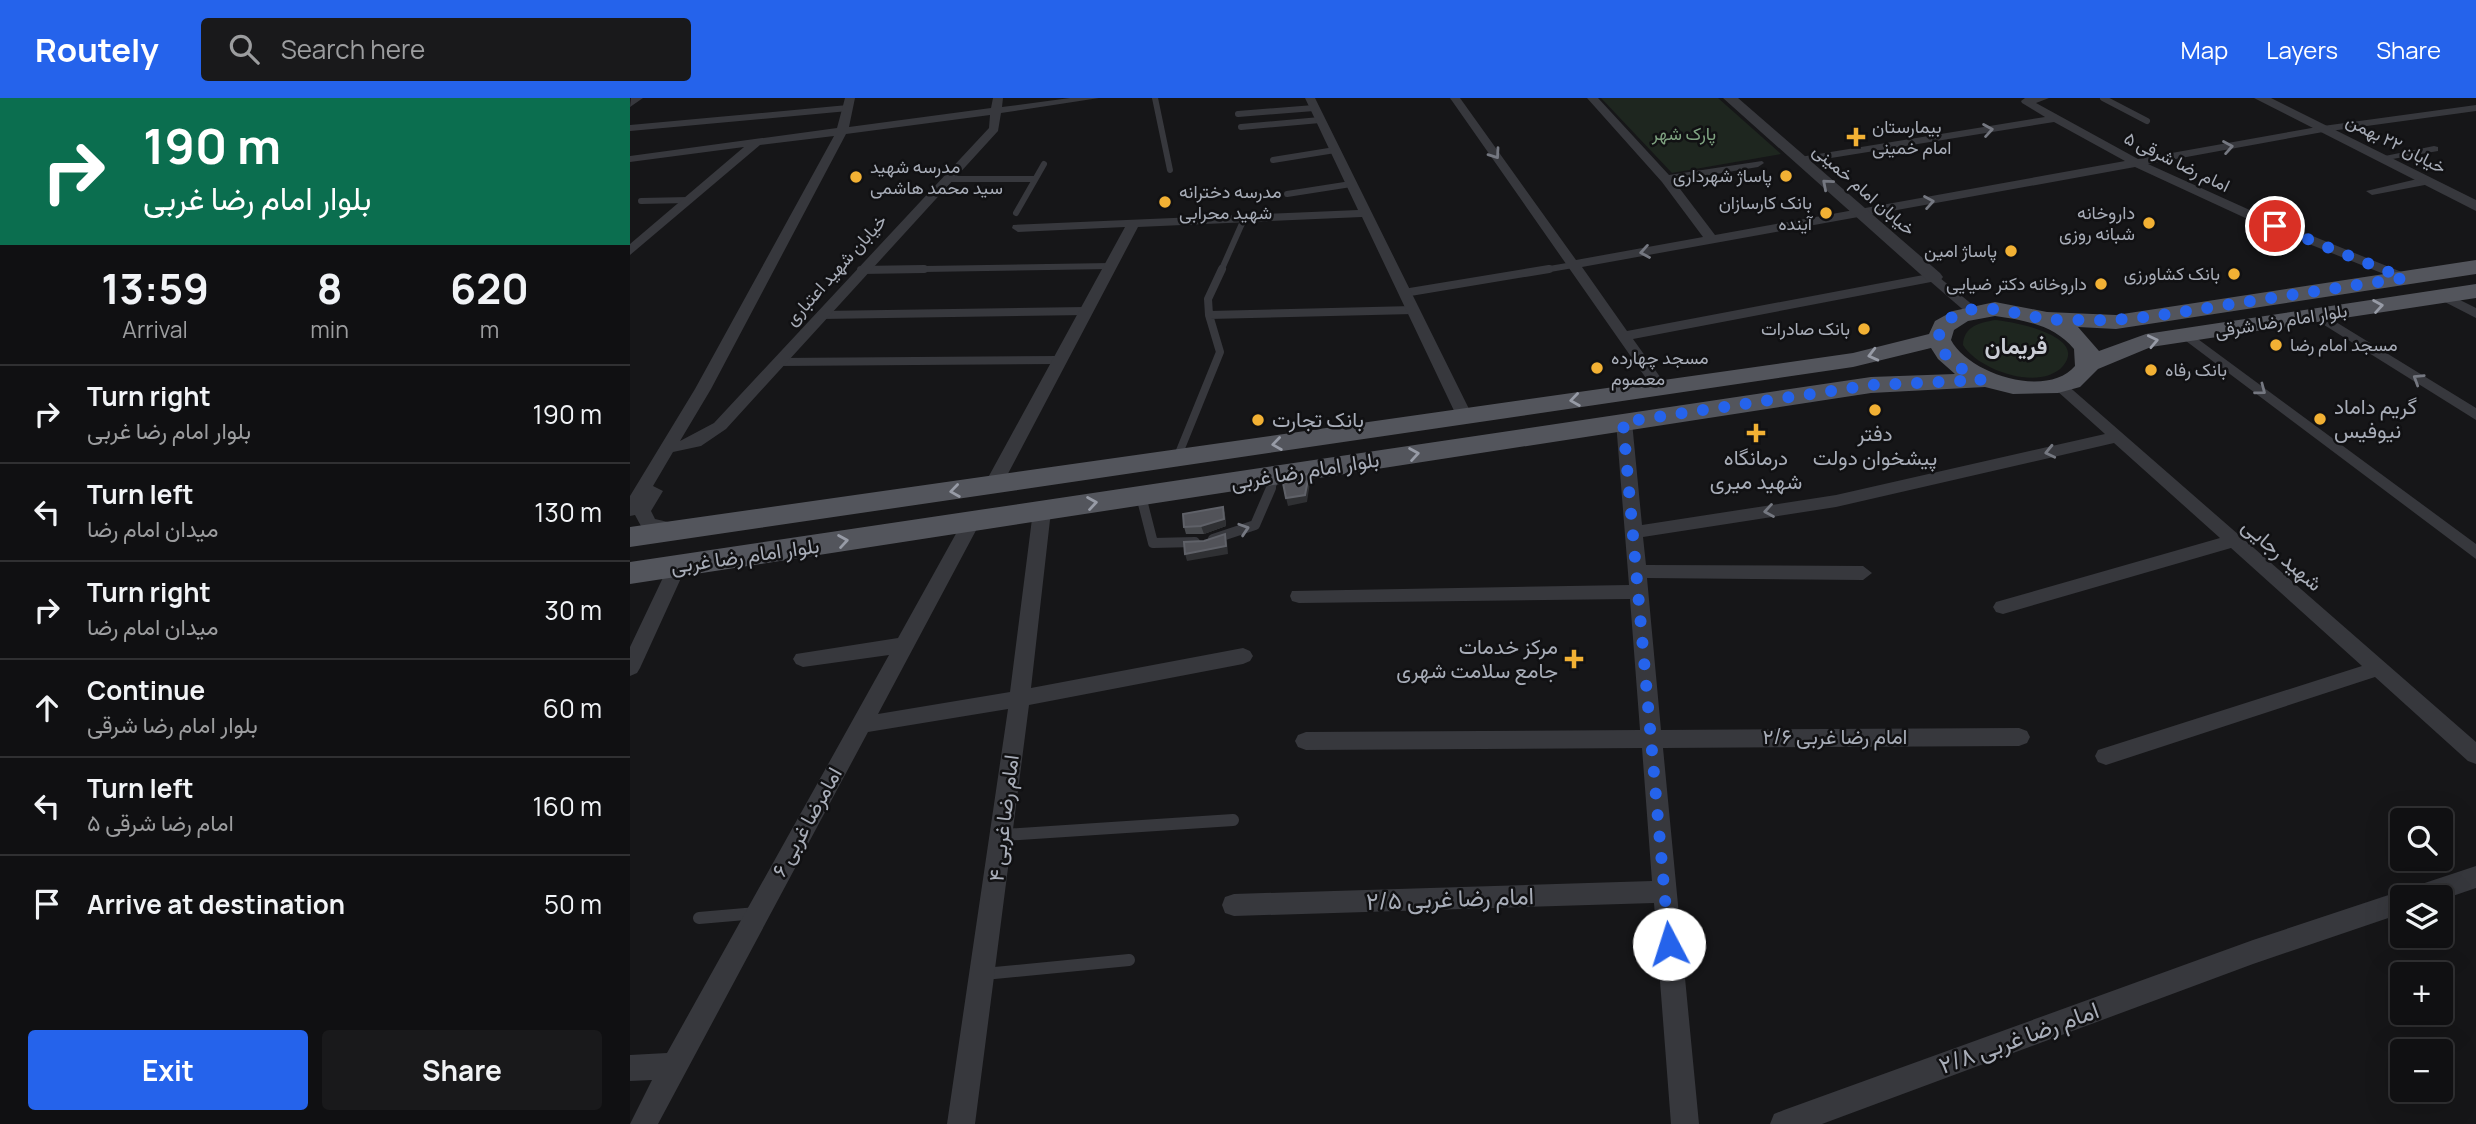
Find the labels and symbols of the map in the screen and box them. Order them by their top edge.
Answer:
street label: خیابان ۲۲ بهمن [2342,108,2451,179]
place label: بیمارستان امام خمینی [1872,114,1951,160]
park label: پارک شهر [1651,121,1716,146]
one-way arrow [1983,123,1994,138]
street label: امام رضا شرقی ۵ [2120,125,2234,198]
marker: بیمارستان امام خمینی [1846,127,1866,147]
street label: خیابان امام خمینی [1808,138,1921,241]
one-way arrow [2222,140,2234,155]
one-way arrow [1487,146,1499,159]
place label: مدرسه شهید سید محمد هاشمی [870,154,1003,199]
place label: پاساژ شهرداری [1673,163,1772,188]
marker: پاساژ شهرداری [1778,168,1794,184]
marker: مدرسه شهید سید محمد هاشمی [848,169,864,185]
place label: مدرسه دخترانه شهید محرابی [1179,179,1282,224]
one-way arrow [1823,180,1836,192]
place label: بانک کارسازان آینده [1719,190,1814,235]
marker: مدرسه دخترانه شهید محرابی [1157,194,1173,210]
one-way arrow [1923,195,1935,210]
pin [2245,196,2305,256]
place label: داروخانه شبانه روزی [2059,200,2135,245]
marker: بانک کارسازان آینده [1818,205,1834,221]
street label: خیابان شهید اعتباری [779,209,892,330]
marker: داروخانه شبانه روزی [2141,215,2157,231]
place label: پاساژ امین [1924,238,1997,263]
marker: پاساژ امین [2003,243,2019,259]
one-way arrow [1639,244,1651,259]
place label: بانک کشاورزی [2124,261,2220,285]
marker: بانک کشاورزی [2226,266,2242,282]
place label: داروخانه دکتر ضیایی [1946,271,2087,295]
marker: داروخانه دکتر ضیایی [2093,276,2109,292]
street label: بلوار امام رضا شرقی [2213,298,2349,343]
one-way arrow [2372,299,2383,314]
place label: بانک صادرات [1761,316,1850,340]
marker: بانک صادرات [1856,321,1872,337]
district label: فریمان [1985,329,2047,361]
place label: مسجد امام رضا [2290,332,2398,357]
one-way arrow [2147,334,2159,349]
marker: مسجد امام رضا [2268,337,2284,353]
place label: مسجد چهارده معصوم [1611,345,1709,391]
one-way arrow [1867,347,1879,361]
place label: بانک رفاه [2165,357,2227,381]
marker: مسجد چهارده معصوم [1589,360,1605,376]
marker: بانک رفاه [2143,362,2159,378]
one-way arrow [2413,374,2426,387]
one-way arrow [2253,382,2266,395]
place label: گریم داماد نیوفیس [2334,392,2417,444]
one-way arrow [1569,393,1581,408]
marker: دفتر پیشخوان دولت [1867,402,1883,418]
place label: بانک تجارت [1272,405,1364,433]
marker: گریم داماد نیوفیس [2312,411,2328,427]
marker: بانک تجارت [1250,412,1266,428]
place label: دفتر پیشخوان دولت [1813,419,1937,472]
marker: درمانگاه شهید میری [1746,423,1766,443]
one-way arrow [1271,436,1283,451]
place label: درمانگاه شهید میری [1710,443,1802,495]
street label: بلوار امام رضا غربی [1229,444,1381,497]
one-way arrow [2044,444,2056,458]
one-way arrow [1408,447,1420,462]
one-way arrow [949,483,961,498]
one-way arrow [1086,496,1098,511]
one-way arrow [1763,503,1775,518]
street label: شهید رجایی [2236,511,2329,597]
one-way arrow [1237,523,1250,537]
street label: بلوار امام رضا غربی [669,531,821,580]
one-way arrow [837,534,849,549]
place label: مرکز خدمات جامع سلامت شهری [1396,632,1558,685]
marker: مرکز خدمات جامع سلامت شهری [1564,649,1584,669]
street label: امام رضا غربی ۲/۶ [1763,722,1907,751]
street label: امام رضا غربی ۴ [981,753,1026,883]
street label: امامرضا غربی ۶ [764,762,848,881]
street label: امام رضا غربی ۲/۵ [1365,878,1535,918]
position arrow [1632,907,1706,981]
street label: امام رضا غربی ۲/۸ [1934,992,2103,1082]

